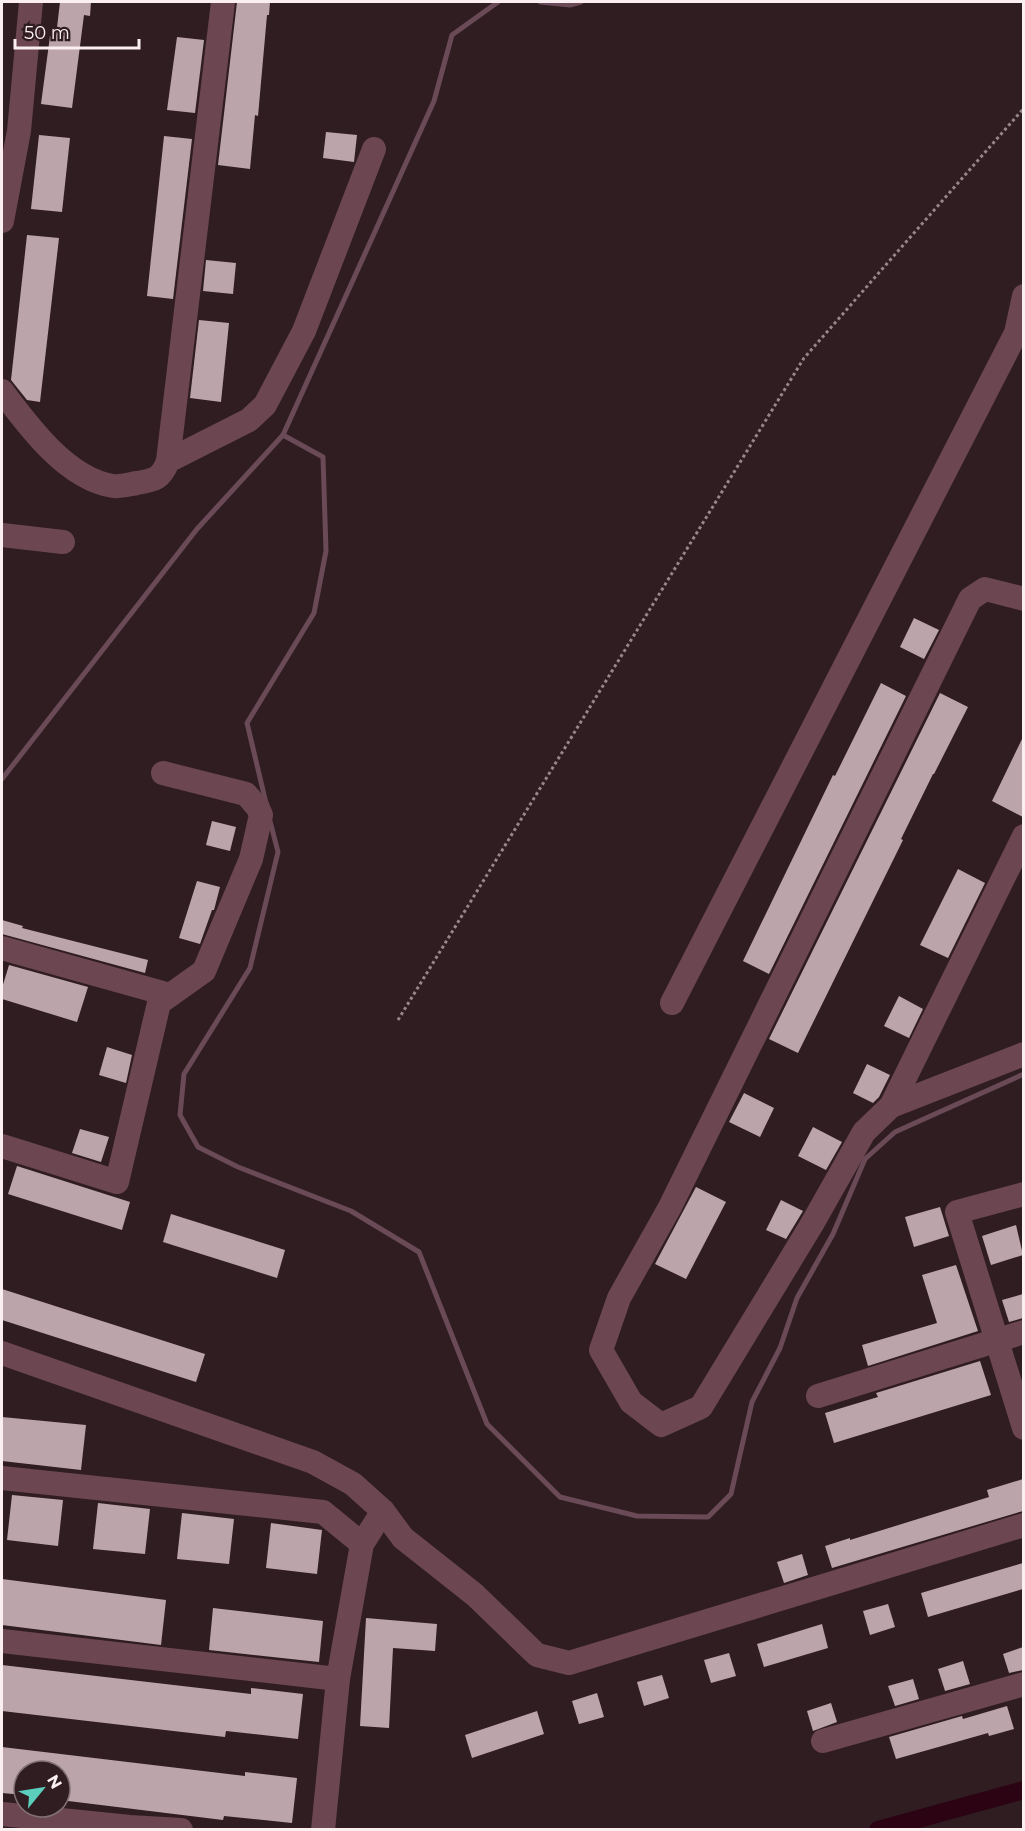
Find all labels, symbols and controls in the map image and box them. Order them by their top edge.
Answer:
scale bar [15,12,140,50]
text: 50 m [24,22,70,44]
north arrow [12,1759,72,1819]
text: N [43,1771,66,1792]

